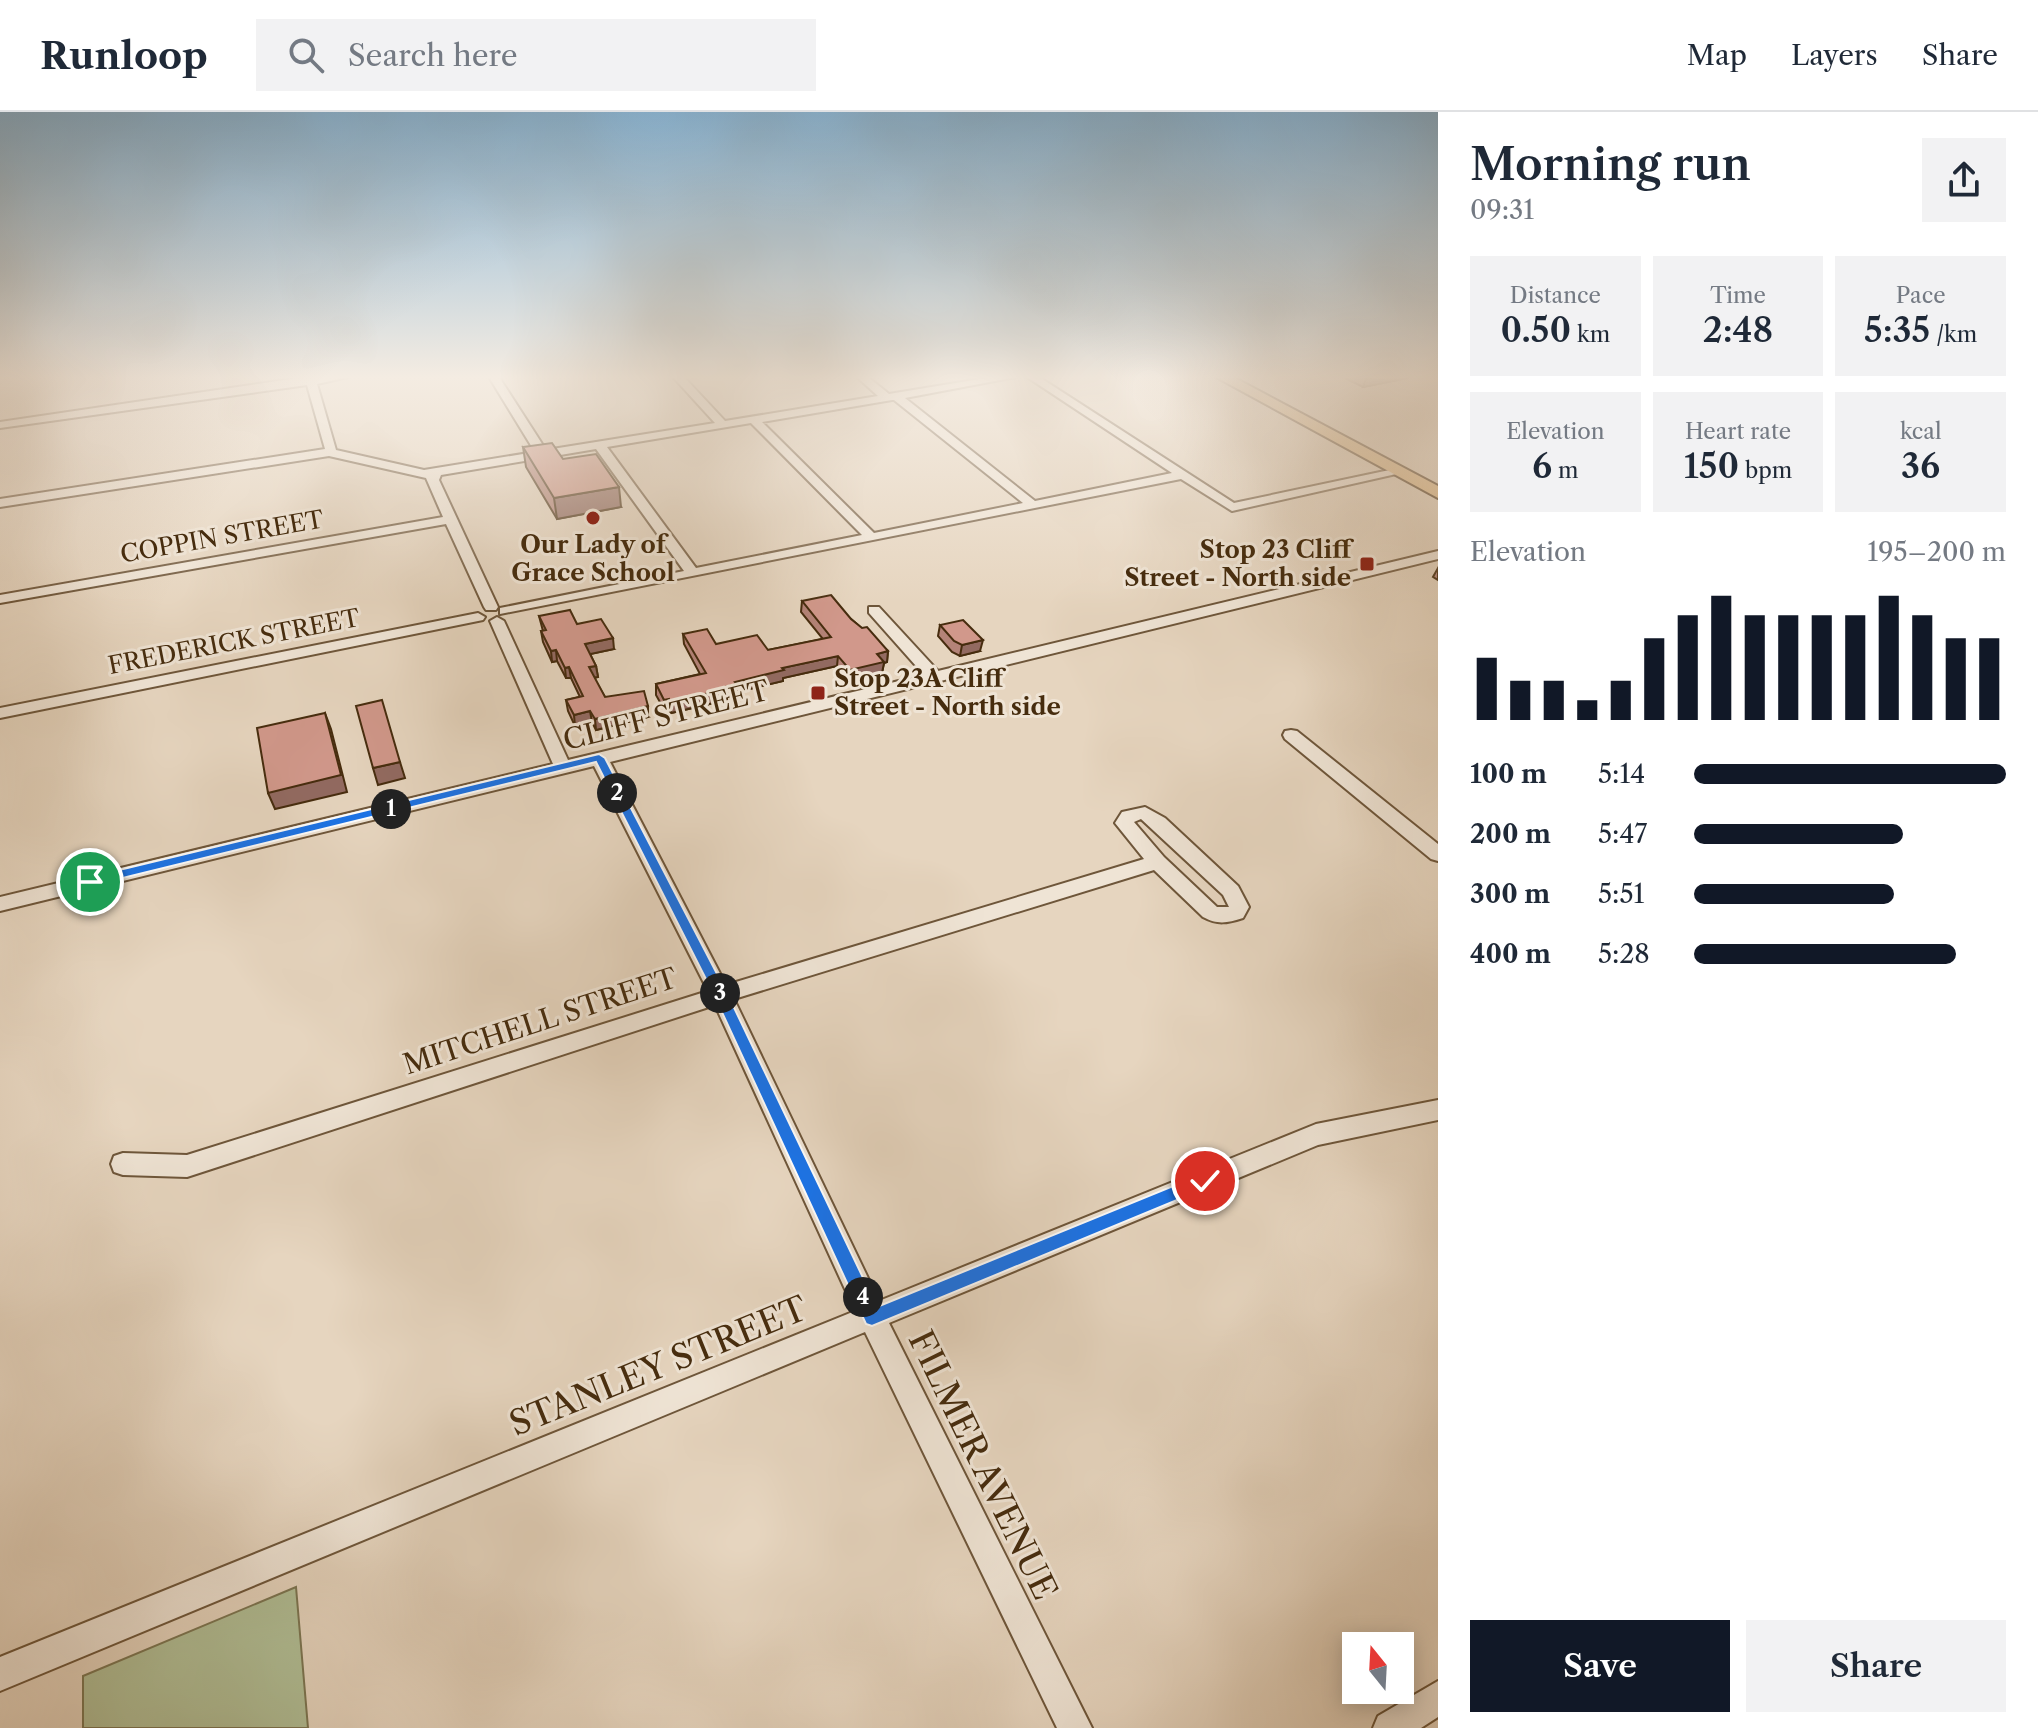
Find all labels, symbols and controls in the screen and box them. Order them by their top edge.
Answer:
search box [256,19,816,91]
text: Runloop [40,32,208,79]
icon: search [284,33,328,77]
text: Search here [348,37,518,74]
text: Map [1687,38,1747,72]
text: Layers [1791,38,1878,72]
text: Share [1922,38,1998,72]
text: Morning run [1470,137,1751,191]
button: share [1922,138,2006,222]
text: 09:31 [1470,194,1534,226]
text: Distance [1510,282,1601,309]
text: Time [1710,282,1766,309]
text: Pace [1896,282,1946,309]
text: 0.50 [1500,309,1571,351]
text: 2:48 [1703,309,1773,351]
text: 5:35 [1864,309,1930,351]
text: km [1571,321,1610,348]
text: /km [1930,321,1977,348]
text: Elevation [1506,418,1604,445]
text: Heart rate [1685,418,1791,445]
text: kcal [1900,418,1941,445]
text: 6 [1532,445,1552,487]
text: 150 [1684,445,1739,487]
text: 36 [1901,445,1940,487]
text: m [1552,457,1579,484]
text: bpm [1739,457,1792,484]
street label: COPPIN STREET [118,504,326,569]
marker: Our Lady of Grace School [584,509,602,527]
place label: Our Lady of Grace School [511,530,675,587]
place label: Stop 23 Cliff Street - North side [1124,535,1355,592]
text: Elevation [1470,536,1586,568]
text: 195–200 m [1867,536,2006,568]
marker: Stop 23 Cliff Street - North side [1358,555,1376,573]
street label: FREDERICK STREET [106,603,362,680]
place label: Stop 23A Cliff Street - North side [834,664,1061,721]
street label: CLIFF STREET [559,673,773,757]
marker: Stop 23A Cliff Street - North side [809,684,827,702]
text: 100 m [1470,758,1547,790]
text: 5:14 [1598,758,1645,790]
pin: 2 [597,773,637,813]
text: 2 [611,779,624,806]
pin: 1 [371,789,411,829]
text: 1 [386,795,396,822]
text: 200 m [1470,818,1551,850]
text: 5:47 [1598,818,1647,850]
pin [56,848,124,916]
icon: arrive [68,860,112,904]
text: 300 m [1470,878,1550,910]
text: 5:51 [1598,878,1644,910]
text: 400 m [1470,938,1551,970]
text: 5:28 [1598,938,1650,970]
street label: MITCHELL STREET [399,961,681,1081]
pin: 3 [700,973,740,1013]
text: 3 [714,979,726,1006]
pin [1171,1147,1239,1215]
icon: check [1183,1159,1227,1203]
pin: 4 [843,1277,883,1317]
text: 4 [856,1283,870,1310]
street label: STANLEY STREET [503,1287,813,1445]
street label: FILMER AVENUE [900,1324,1066,1606]
button: Save [1470,1620,1730,1712]
button: Share [1746,1620,2006,1712]
north arrow [1342,1632,1414,1704]
map controls [1342,1632,1414,1704]

